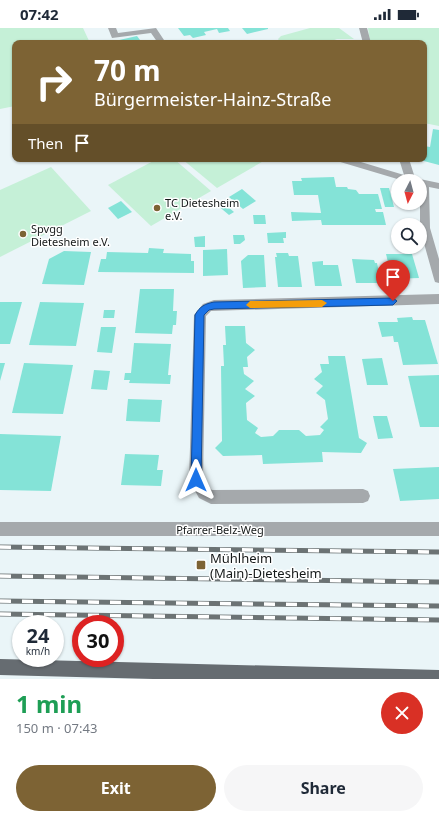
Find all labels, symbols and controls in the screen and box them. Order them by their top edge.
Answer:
text: 07:42 [20,4,59,24]
text: 70 m [94,51,161,89]
icon: right [28,56,80,108]
text: Bürgermeister-Hainz-Straße [94,87,331,111]
icon: arrive [71,132,93,154]
text: Then [28,133,63,153]
north arrow [391,174,427,210]
map controls [391,174,427,254]
place label: TC Dietesheim e.V. [165,195,239,223]
marker: TC Dietesheim e.V. [152,203,162,213]
button: search [391,218,427,254]
place label: Spvgg Dietesheim e.V. [31,221,110,249]
marker: Spvgg Dietesheim e.V. [18,229,28,239]
pin [376,260,410,301]
icon: arrive [382,266,404,288]
position arrow [175,459,217,501]
street label: Pfarrer-Belz-Weg [176,522,264,537]
place label: Mühlheim (Main)-Dietesheim [210,549,322,582]
marker: Mühlheim (Main)-Dietesheim [195,559,207,571]
speed limit sign: 30 [72,615,124,667]
text: 24 [27,622,49,649]
text: km/h [26,644,50,658]
text: 1 min [16,687,82,720]
button: close [381,692,423,734]
text: 150 m · 07:43 [16,719,97,737]
button: Exit [16,765,216,811]
button: Share [224,765,423,811]

